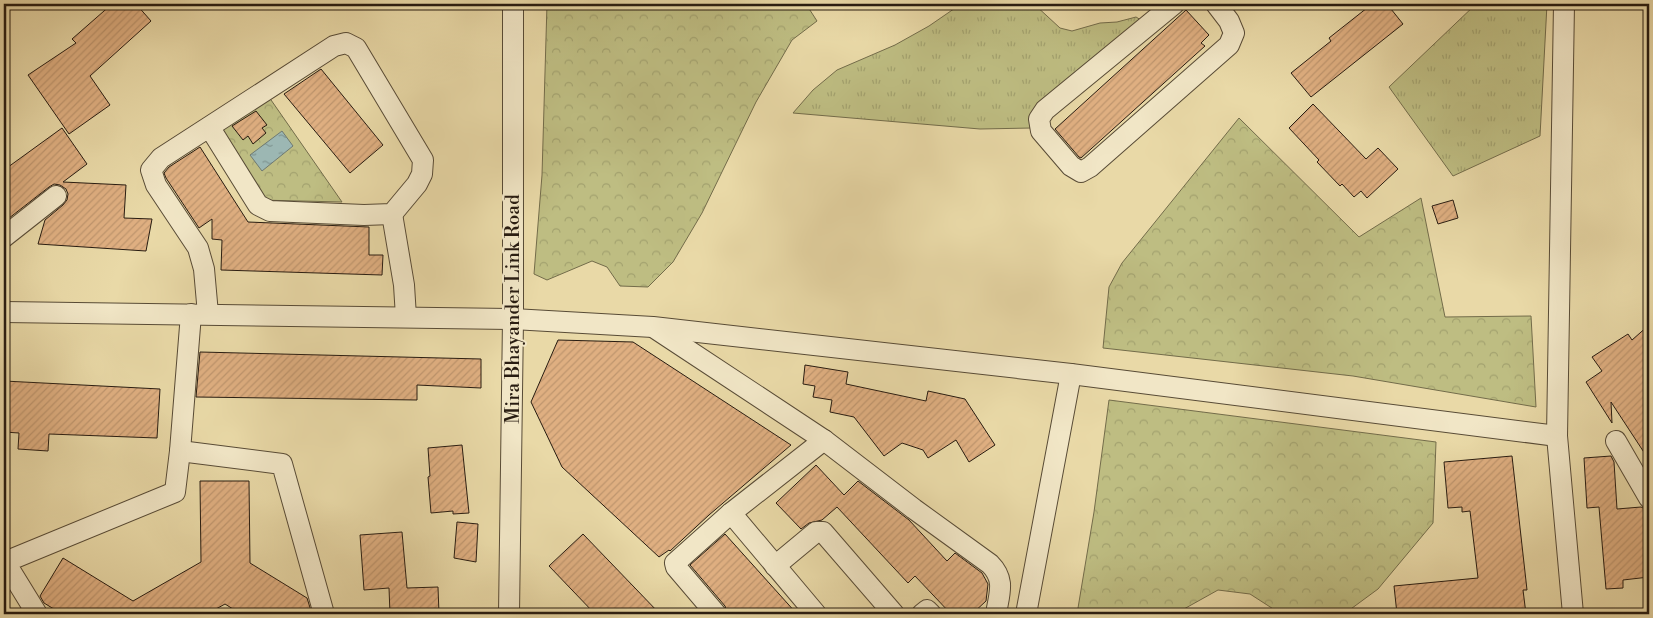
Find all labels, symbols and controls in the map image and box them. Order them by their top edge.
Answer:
street label: Mira Bhayander Link Road [501,194,525,424]

